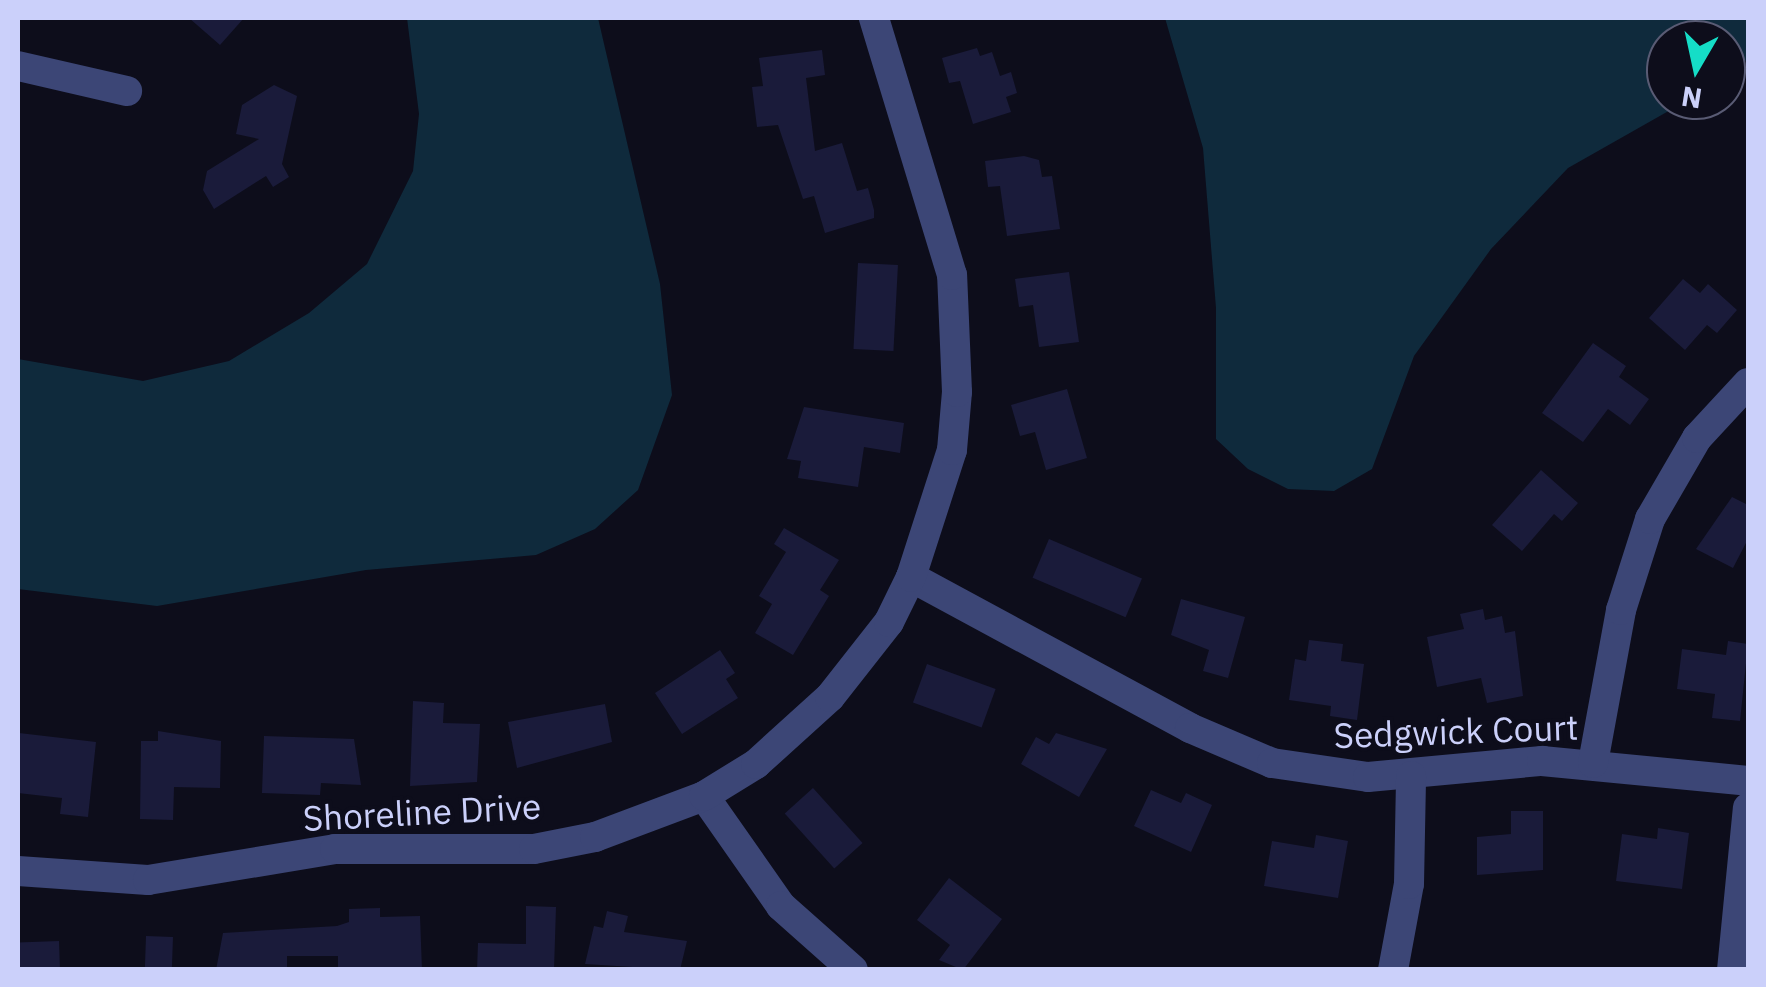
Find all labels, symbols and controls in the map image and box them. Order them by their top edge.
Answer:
north arrow [1646,20,1746,120]
text: N [1679,78,1704,118]
street label: Sedgwick Court [1333,706,1579,756]
street label: Shoreline Drive [302,785,542,839]

